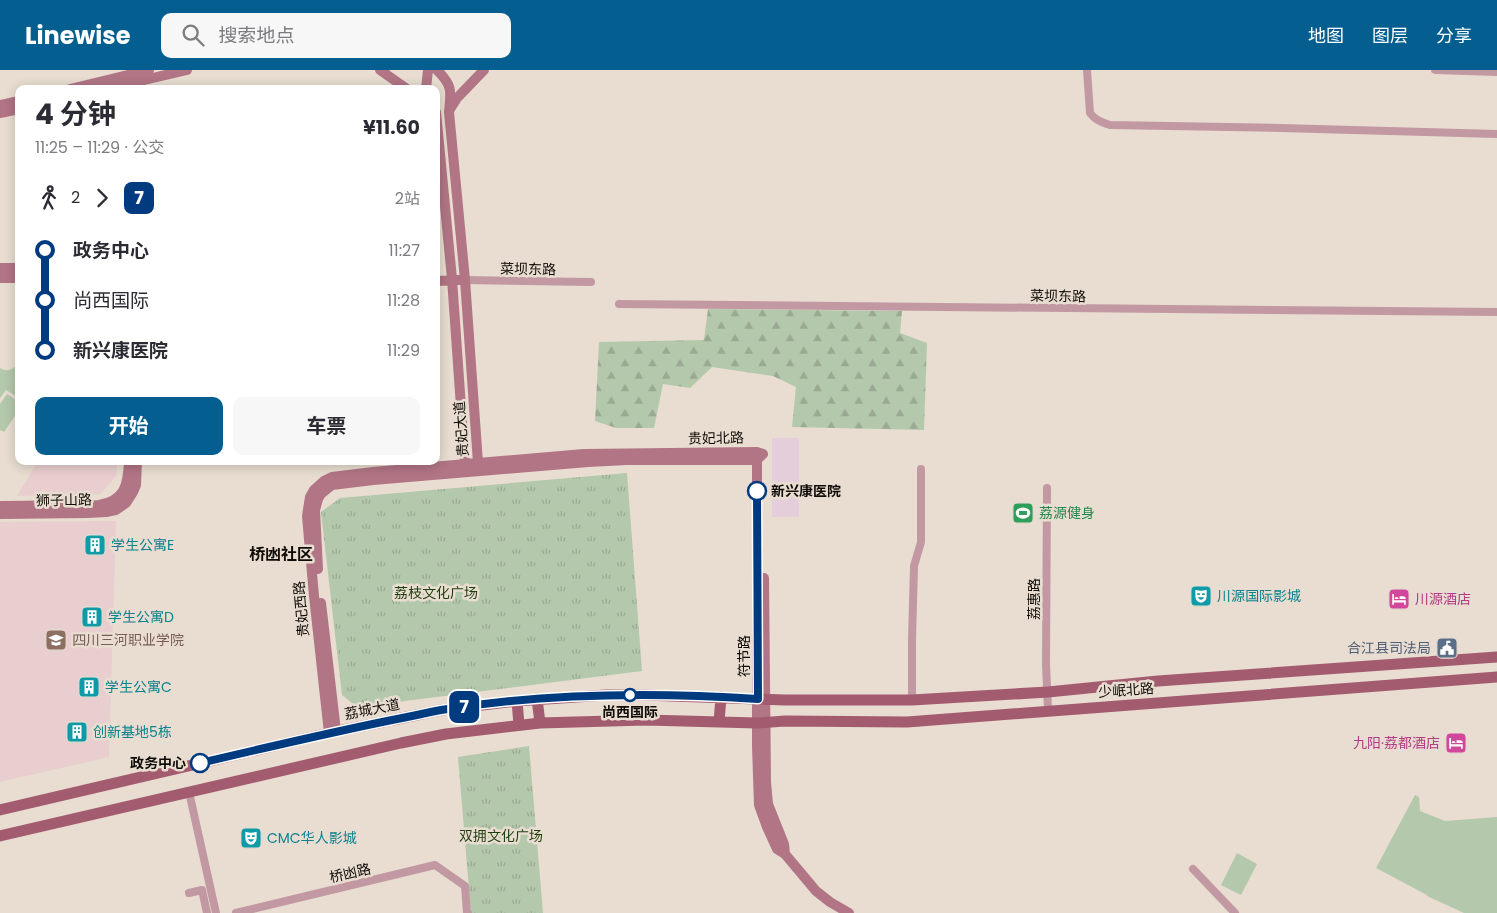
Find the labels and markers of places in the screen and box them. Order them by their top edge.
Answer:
marker: 新兴康医院 [747,481,767,501]
place label: 新兴康医院 [771,481,841,501]
sports icon: 荔源健身 [1011,501,1035,525]
place label: 荔源健身 [1039,503,1095,523]
building icon: 学生公寓E [83,533,107,557]
place label: 学生公寓E [111,535,174,555]
theatre icon: 川源国际影城 [1189,584,1213,608]
place label: 川源国际影城 [1217,586,1301,606]
hotel icon: 川源酒店 [1387,587,1411,611]
place label: 川源酒店 [1415,589,1471,609]
building icon: 学生公寓D [80,605,104,629]
place label: 学生公寓D [108,607,174,627]
school or university icon: 四川三河职业学院 [44,628,68,652]
place label: 四川三河职业学院 [72,630,184,650]
public building icon: 合江县司法局 [1435,636,1459,660]
place label: 合江县司法局 [1347,638,1431,658]
building icon: 学生公寓C [77,675,101,699]
place label: 学生公寓C [105,677,172,697]
marker: 尚西国际 [623,688,637,702]
place label: 尚西国际 [602,702,658,722]
building icon: 创新基地5栋 [65,720,89,744]
place label: 创新基地5栋 [93,722,172,742]
hotel icon: 九阳·荔都酒店 [1444,731,1468,755]
place label: 九阳·荔都酒店 [1353,733,1440,753]
place label: 政务中心 [130,753,186,773]
marker: 政务中心 [190,753,210,773]
theatre icon: CMC华人影城 [239,826,263,850]
place label: CMC华人影城 [267,828,357,848]

